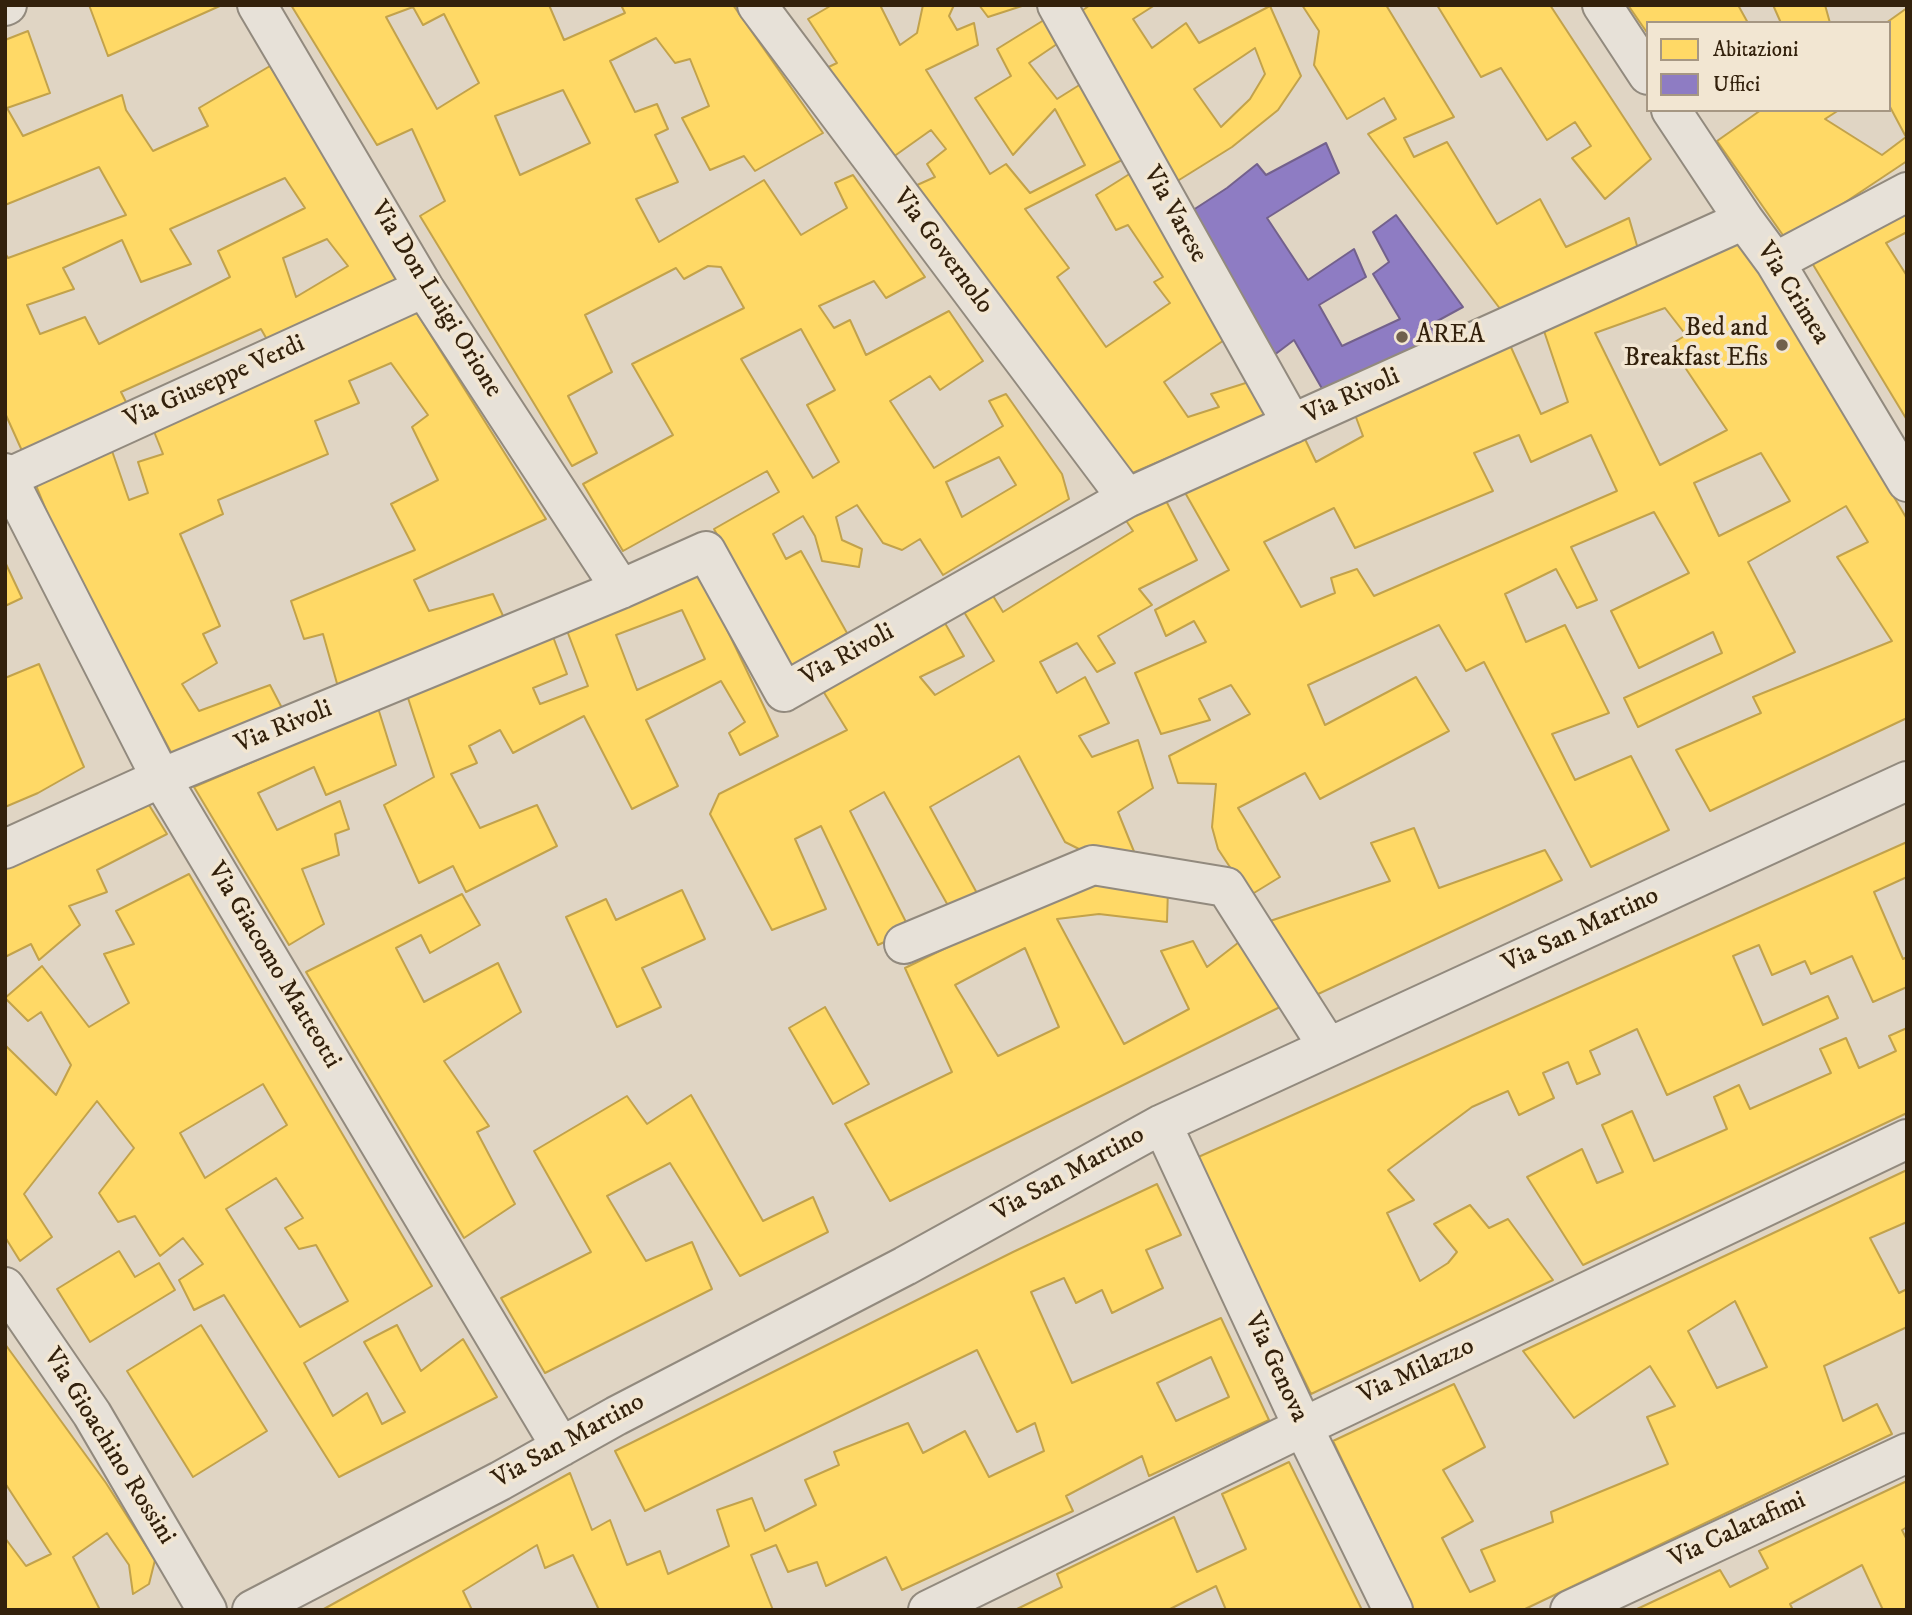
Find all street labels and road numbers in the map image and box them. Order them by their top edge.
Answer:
street label: Via Varese [1135,161,1213,269]
street label: Via Governolo [885,183,999,321]
street label: Via Don Luigi Orione [362,196,508,404]
street label: Via Crimea [1748,237,1836,351]
street label: Via Giuseppe Verdi [120,329,310,437]
street label: Via Rivoli [1299,362,1405,432]
street label: Via Rivoli [796,618,900,694]
street label: Via Rivoli [231,694,337,762]
street label: Via Giacomo Matteotti [199,857,347,1075]
street label: Via San Martino [1498,881,1664,981]
street label: Via San Martino [987,1120,1151,1230]
street label: Via Genova [1236,1308,1314,1428]
street label: Via Milazzo [1354,1332,1480,1412]
street label: Via Gioachino Rossini [35,1343,181,1551]
street label: Via San Martino [487,1387,651,1497]
street label: Via Calatafimi [1665,1486,1811,1576]

